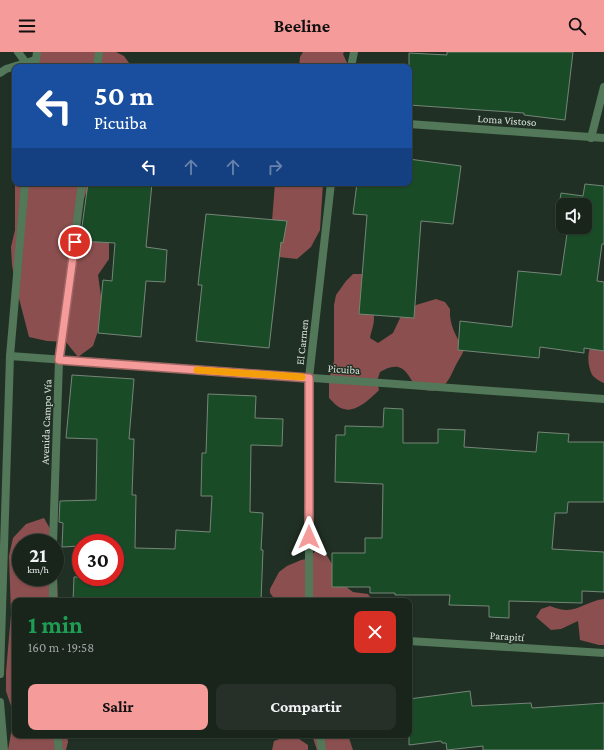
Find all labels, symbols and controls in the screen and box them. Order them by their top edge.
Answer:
icon: menu [16,15,38,37]
icon: search [566,15,588,37]
text: Beeline [274,16,330,36]
icon: left [28,80,80,132]
text: 50 m [94,80,154,111]
street label: Loma Vistoso [477,112,537,128]
text: Picuiba [94,113,147,133]
icon: left [138,156,160,178]
icon: ahead [180,156,202,178]
icon: ahead [222,156,244,178]
icon: right [264,156,286,178]
map controls [556,198,592,234]
button: sound [556,198,592,234]
pin [58,225,92,259]
icon: arrive [64,231,86,253]
street label: El Carmen [294,318,310,365]
street label: Picuiba [327,362,361,376]
street label: Avenida Campo Vía [39,379,54,465]
position arrow [288,516,330,558]
speed limit sign: 30 [72,534,124,586]
text: 21 [29,544,47,566]
text: km/h [27,564,49,575]
text: 1 min [28,611,83,638]
button: close [354,611,396,653]
street label: Parapití [489,629,526,644]
text: 160 m · 19:58 [28,640,94,655]
button: Salir [28,684,208,730]
button: Compartir [216,684,396,730]

